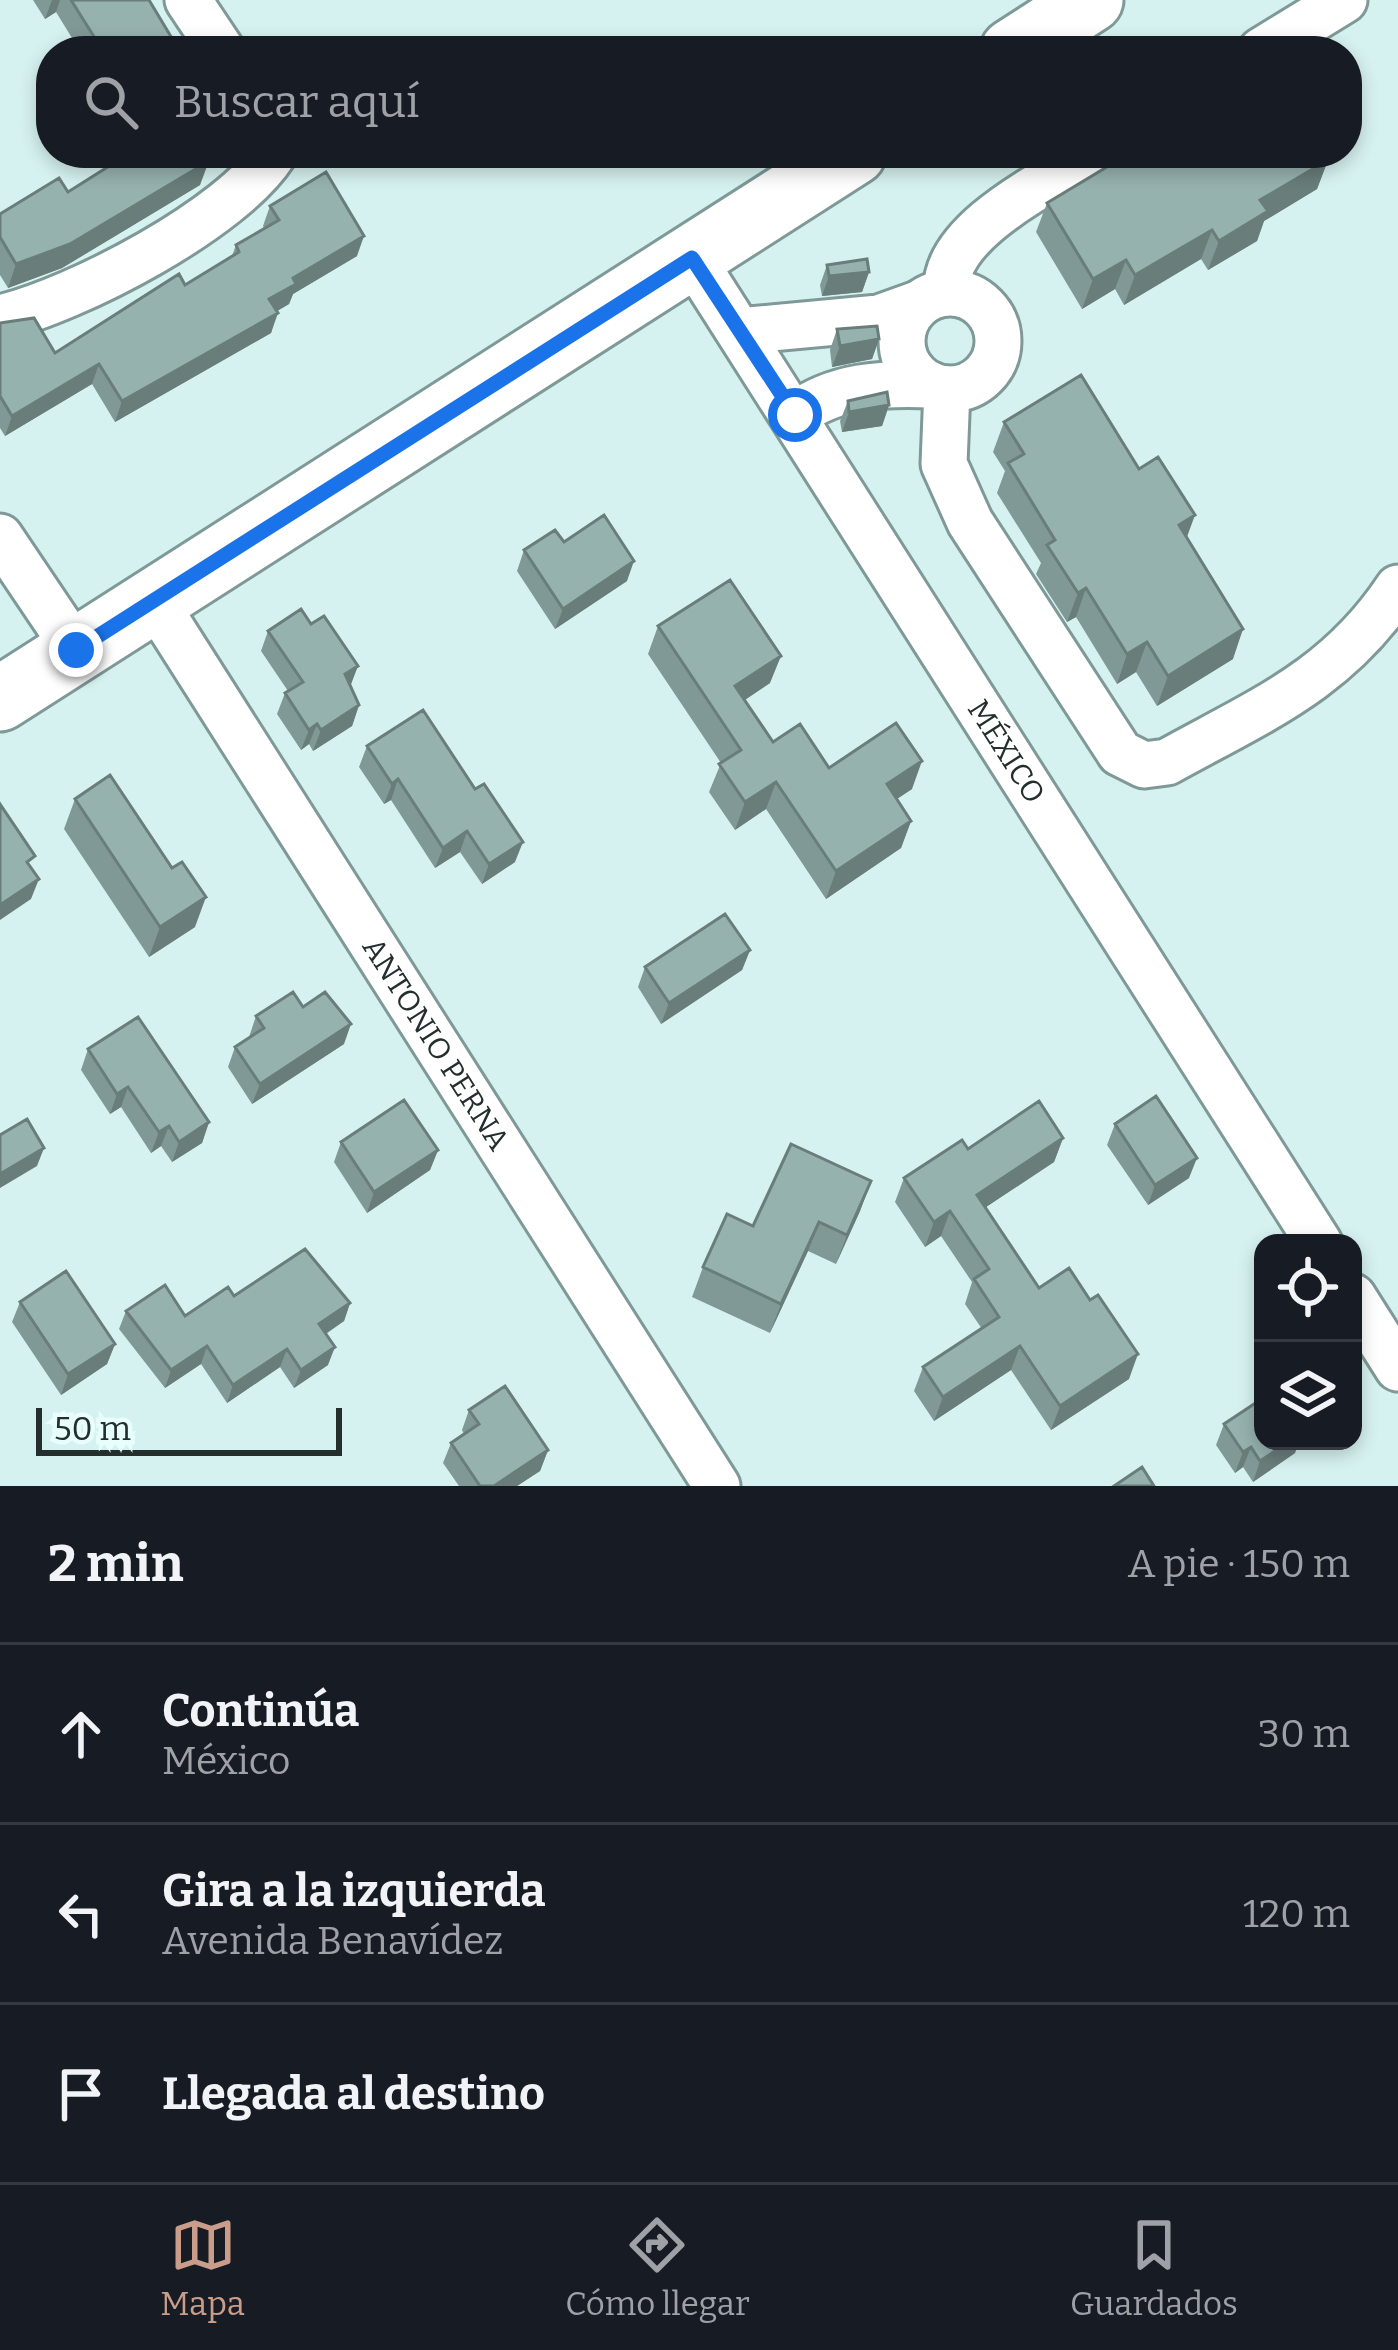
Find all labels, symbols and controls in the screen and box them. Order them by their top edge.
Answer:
search box [36,36,1362,168]
icon: search [78,69,144,135]
text: Buscar aquí [174,75,419,129]
route start [768,388,822,442]
route end [49,623,103,677]
street label: MÉXICO [960,693,1052,810]
street label: ANTONIO PERNA [355,931,517,1158]
map controls [1254,1234,1362,1450]
button: locate [1254,1234,1362,1342]
button: layers [1254,1342,1362,1450]
scale bar [36,1402,342,1455]
text: 50 m [54,1409,131,1449]
text: 2 min [48,1533,184,1595]
text: A pie · 150 m [1128,1541,1350,1587]
text: Continúa [162,1684,359,1738]
icon: ahead [48,1701,114,1767]
text: 30 m [1258,1711,1350,1757]
text: México [162,1738,290,1784]
text: Gira a la izquierda [162,1864,546,1918]
icon: left [48,1881,114,1947]
text: 120 m [1243,1891,1350,1937]
text: Avenida Benavídez [162,1918,503,1964]
icon: arrive [48,2061,114,2127]
text: Llegada al destino [162,2067,545,2121]
tab: Mapa [160,2212,245,2324]
tab: Cómo llegar [565,2212,750,2324]
tab: Guardados [1070,2212,1238,2324]

